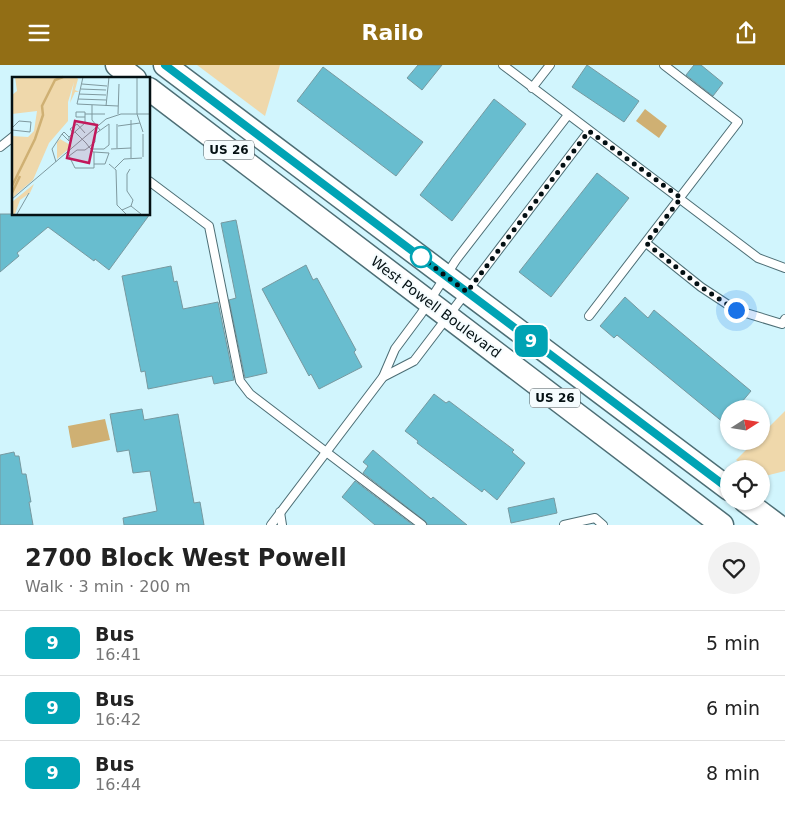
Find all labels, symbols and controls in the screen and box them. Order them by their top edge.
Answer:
icon: menu [25,19,53,47]
icon: share [732,19,760,47]
text: Railo [362,20,423,45]
inset map [12,77,150,215]
road number: US 26 [204,141,254,159]
unlabelled marker [410,246,432,268]
street label: West Powell Boulevard [368,253,504,361]
your location [724,298,749,323]
line badge: 9 [515,325,547,357]
text: 9 [525,330,537,351]
road number: US 26 [530,388,580,407]
north arrow [720,400,770,450]
map controls [720,400,770,510]
button: locate [720,460,770,510]
button: heart [708,542,760,594]
text: 2700 Block West Powell [25,544,347,572]
text: Walk · 3 min · 200 m [25,577,190,596]
text: Bus [95,623,134,645]
text: 9 [46,632,59,653]
text: 5 min [706,632,760,654]
text: 16:41 [95,645,141,664]
text: Bus [95,688,134,710]
text: 9 [46,697,59,718]
text: 6 min [706,697,760,719]
text: 16:42 [95,710,141,729]
text: Bus [95,753,134,775]
text: 9 [46,762,59,783]
text: 8 min [706,762,760,784]
text: 16:44 [95,775,141,794]

